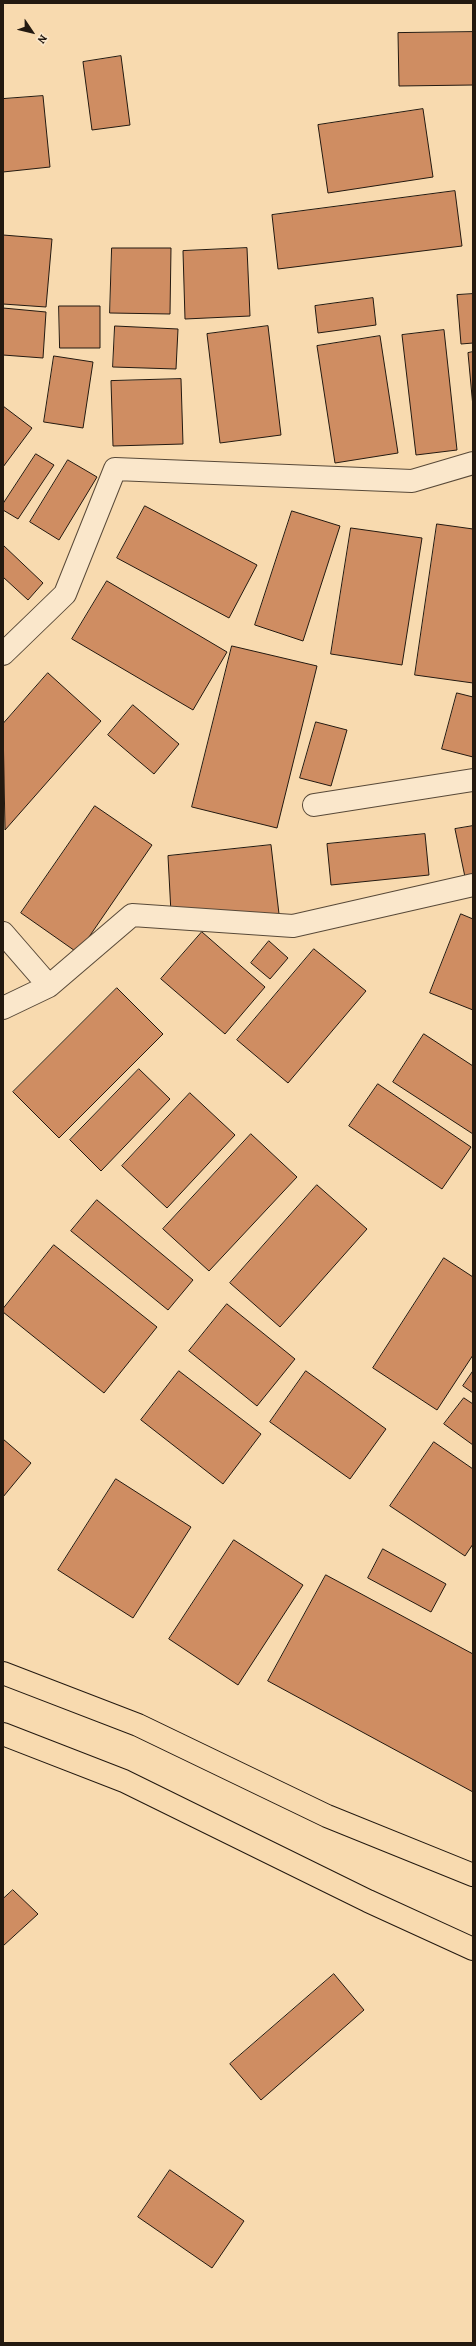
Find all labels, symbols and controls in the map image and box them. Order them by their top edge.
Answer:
north arrow [12,12,52,52]
text: N [34,32,51,47]

